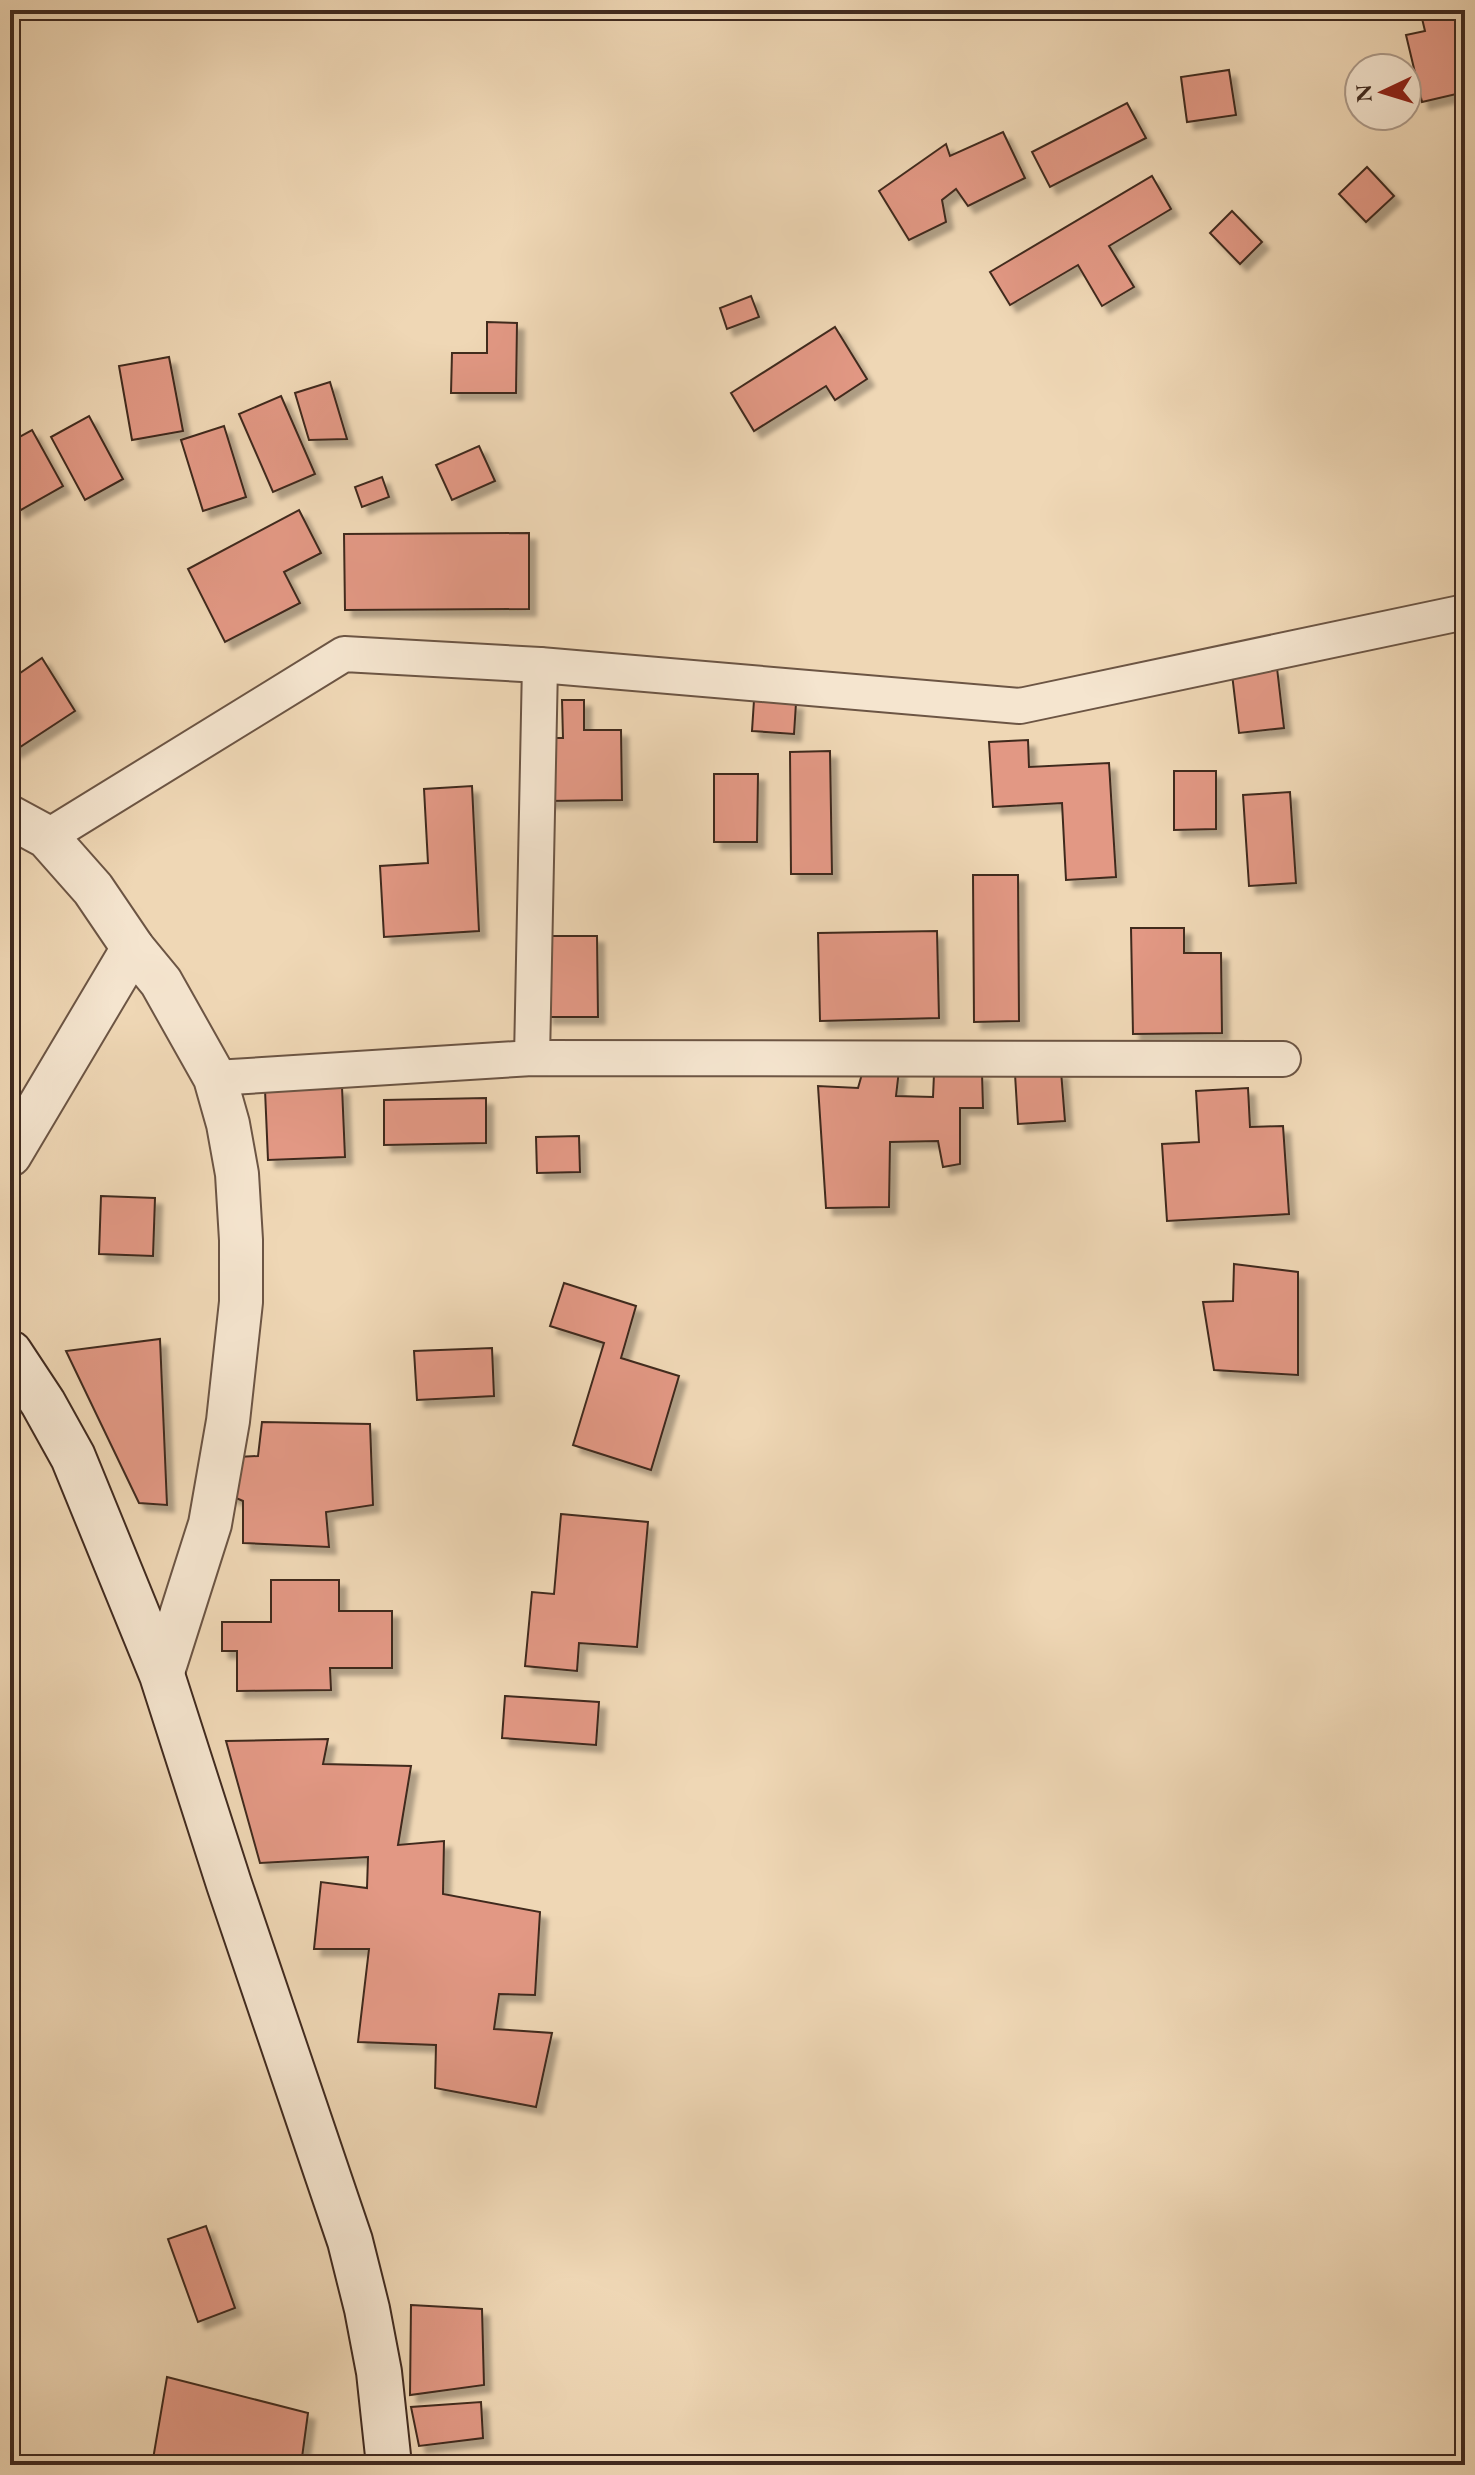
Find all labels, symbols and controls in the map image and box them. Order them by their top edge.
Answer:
north arrow [1343,52,1423,132]
text: N [1348,83,1379,103]

